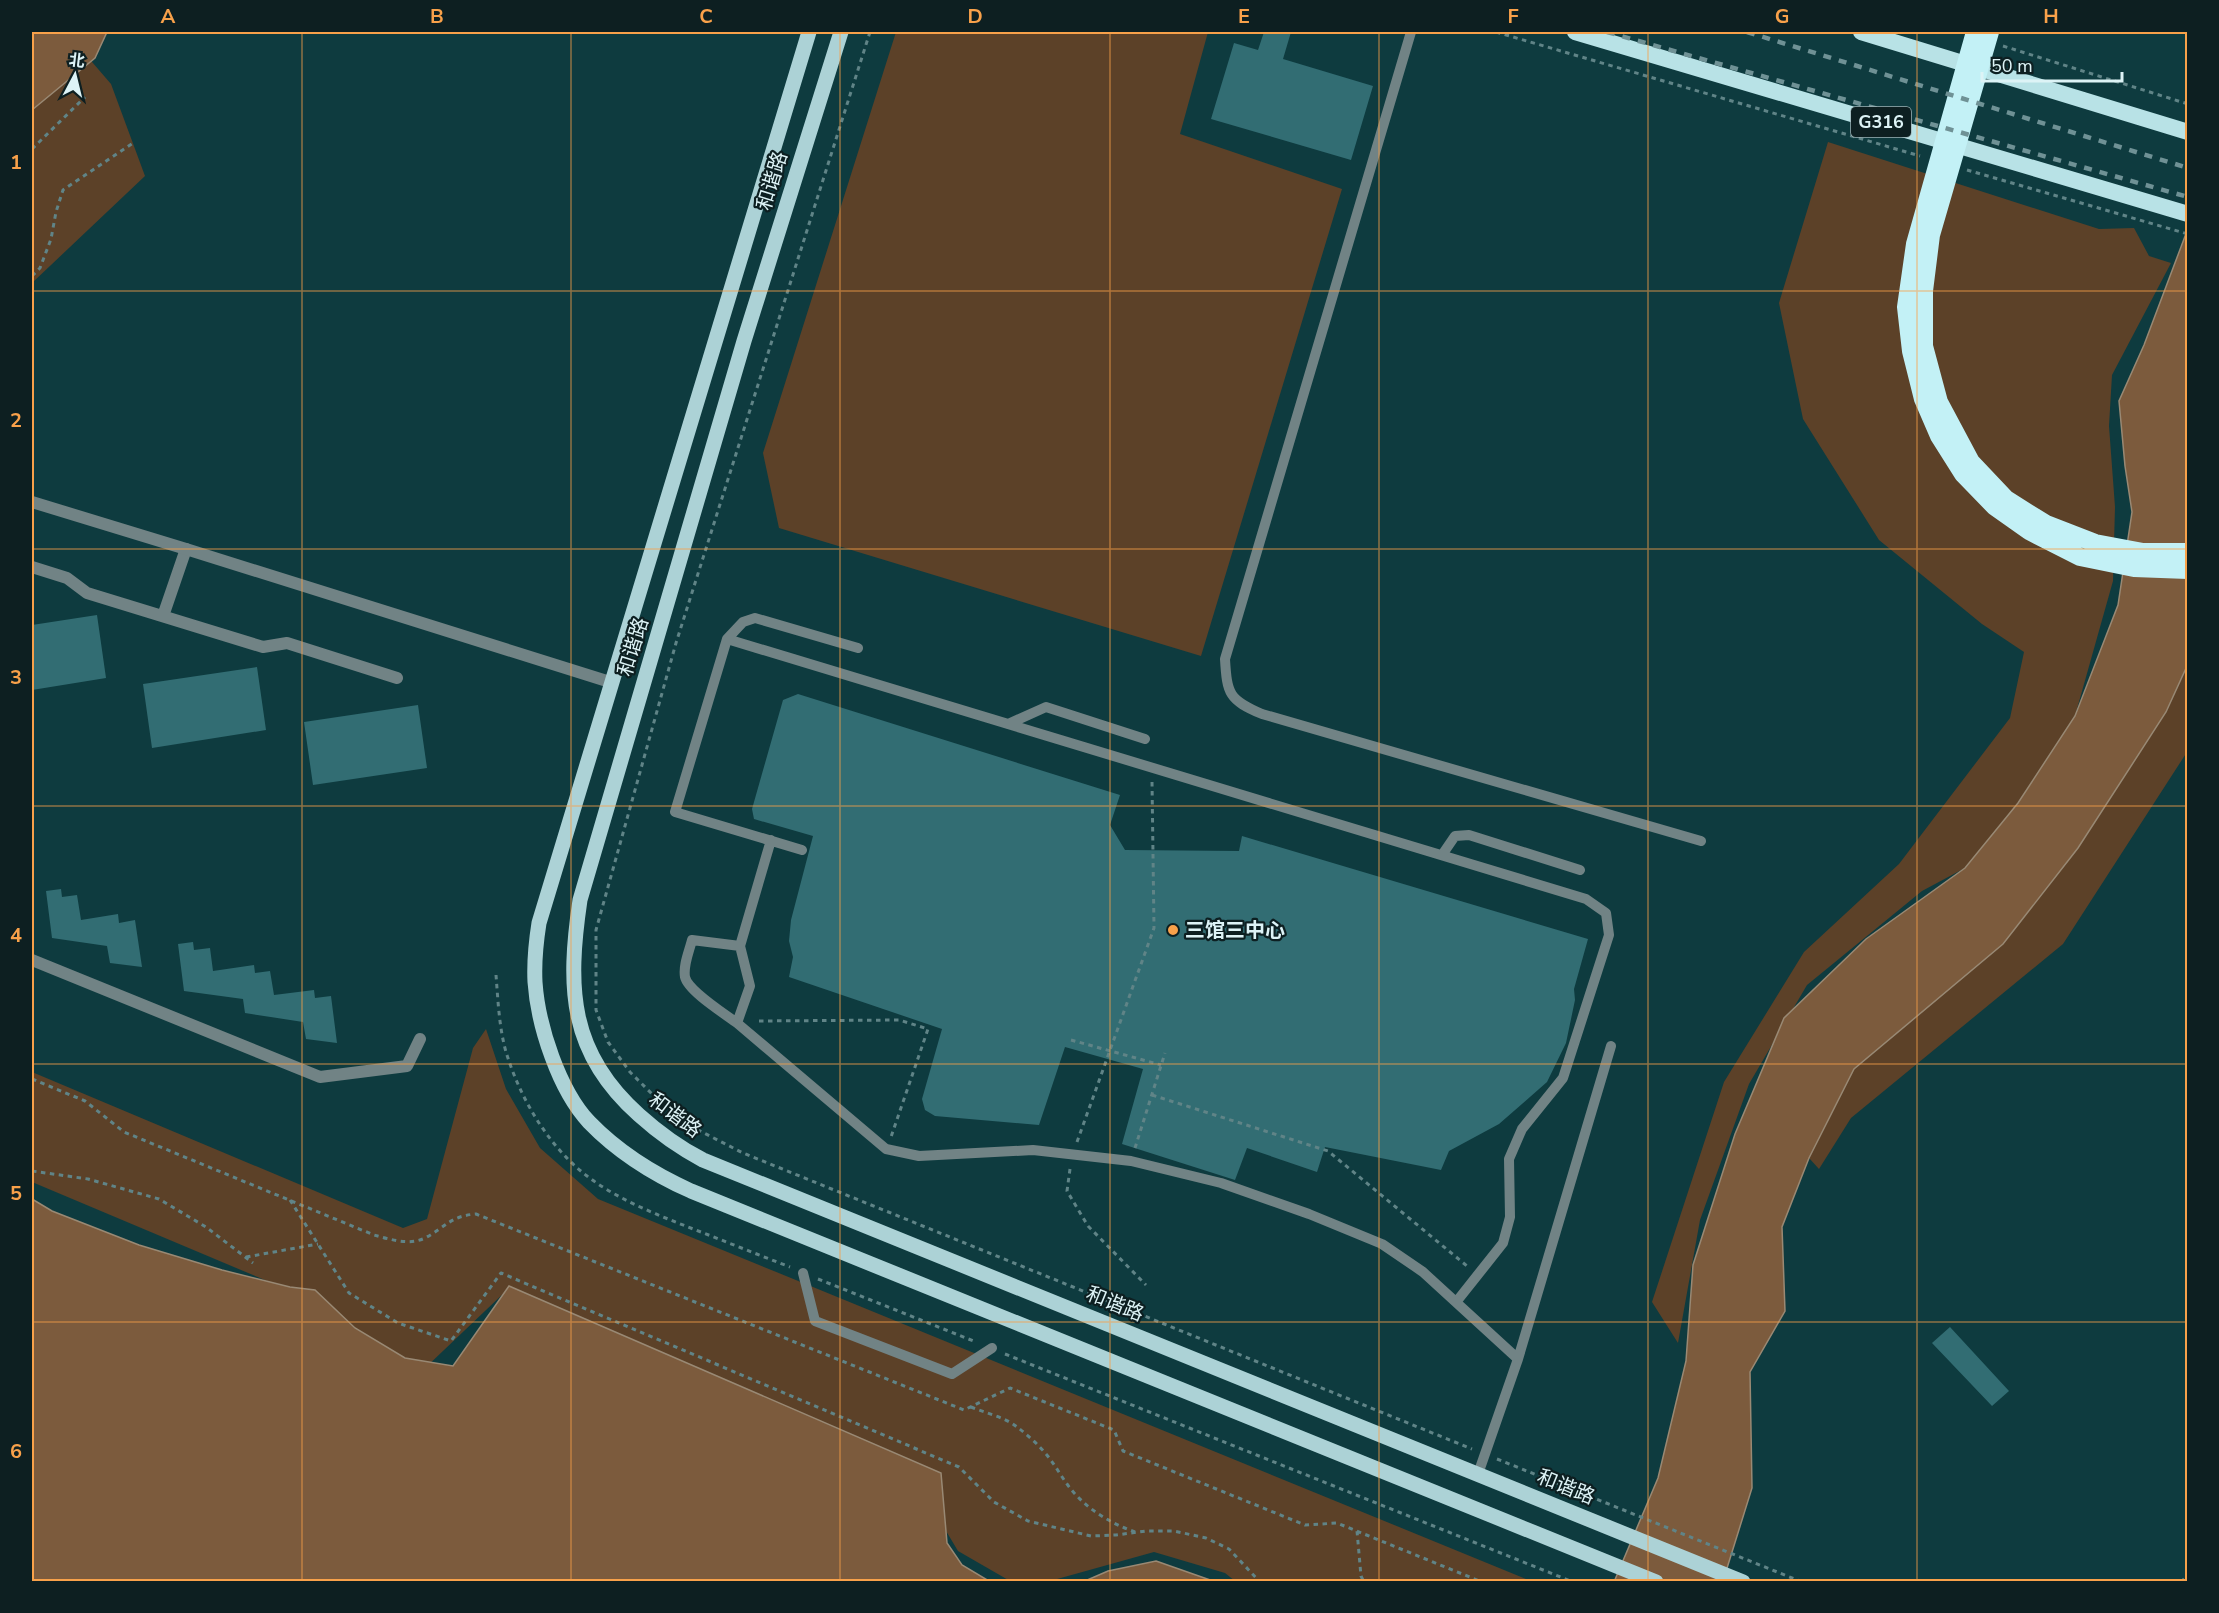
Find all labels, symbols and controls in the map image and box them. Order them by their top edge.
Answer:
text: A [161,3,176,30]
text: B [430,3,444,30]
text: C [699,3,713,30]
text: D [967,3,983,30]
text: E [1238,3,1250,30]
text: F [1507,3,1519,30]
text: G [1775,3,1789,30]
text: H [2043,3,2059,30]
north arrow [45,45,105,105]
scale bar [1982,45,2122,83]
text: 北 [67,49,86,73]
text: 50 m [1991,54,2033,78]
road number: G316 [1851,107,1911,137]
street label: 和谐路 [750,148,794,214]
text: 1 [10,149,22,176]
text: 2 [10,407,22,434]
street label: 和谐路 [611,614,655,680]
text: 3 [10,664,22,691]
place label: 三馆三中心 [1185,917,1285,944]
text: 4 [10,922,22,949]
marker: 三馆三中心 [1166,923,1180,937]
street label: 和谐路 [643,1086,707,1144]
text: 5 [10,1180,22,1207]
street label: 和谐路 [1082,1280,1148,1328]
text: 6 [10,1438,22,1465]
street label: 和谐路 [1533,1463,1599,1511]

